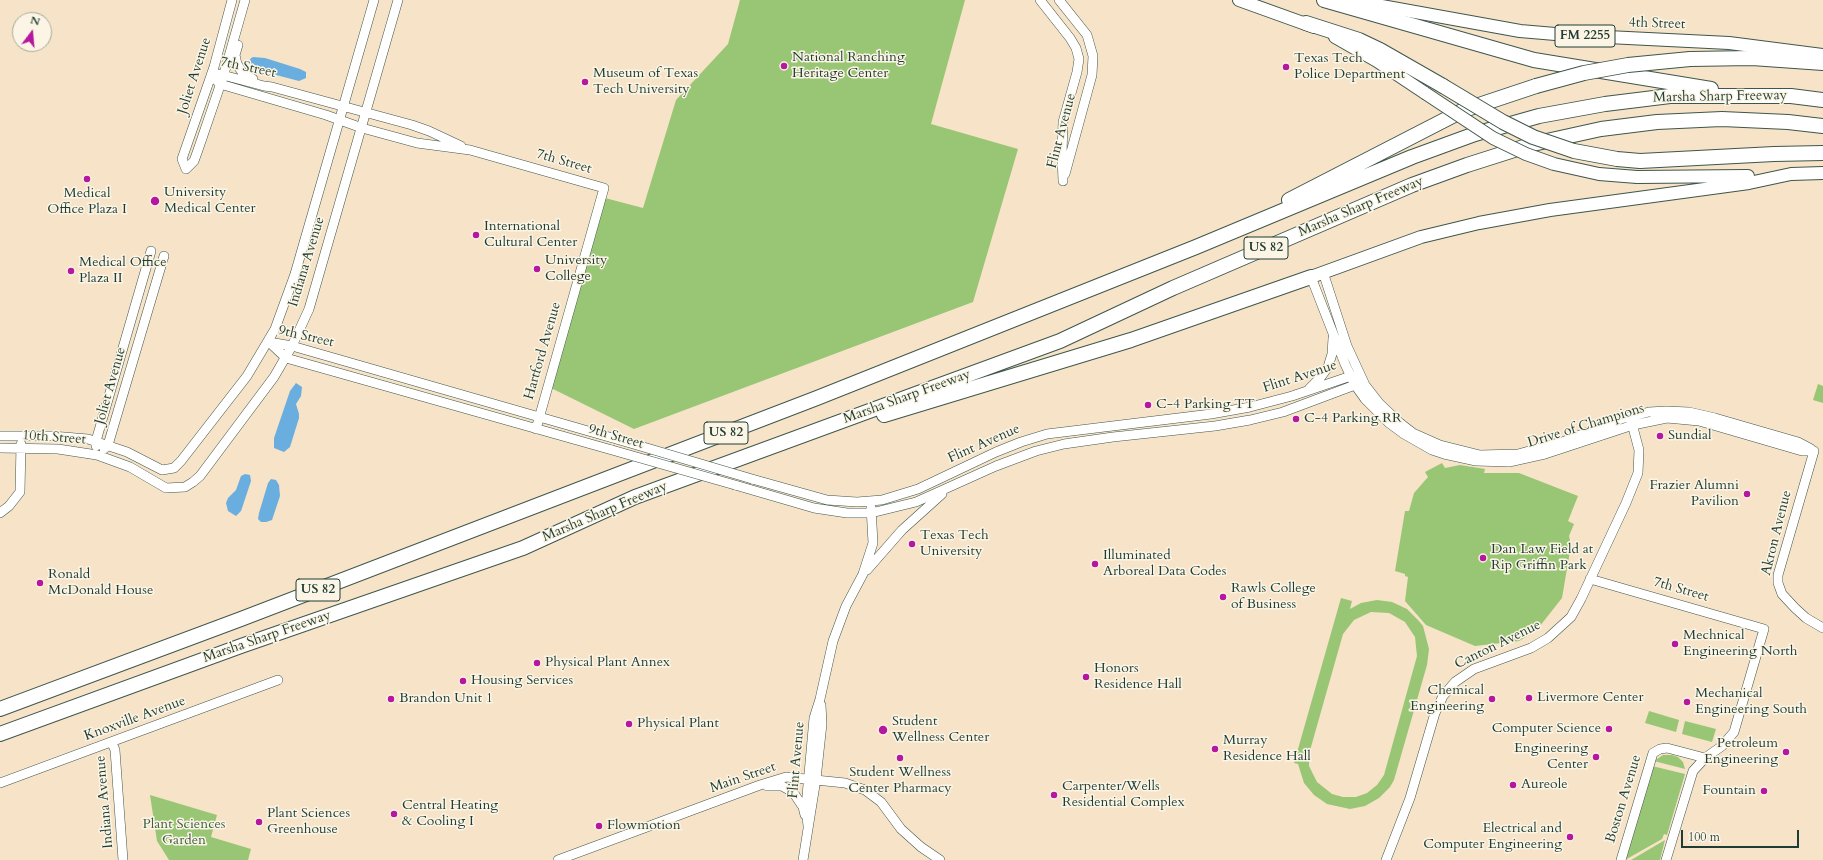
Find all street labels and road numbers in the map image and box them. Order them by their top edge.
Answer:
street label: 4th Street [1628,15,1686,33]
road number: FM 2255 [1555,25,1615,47]
street label: Joliet Avenue [175,35,215,117]
street label: 7th Street [219,54,277,82]
street label: Marsha Sharp Freeway [1653,87,1787,107]
street label: Flint Avenue [1044,92,1080,170]
street label: 7th Street [534,146,594,178]
street label: Marsha Sharp Freeway [1296,173,1426,241]
street label: Indiana Avenue [285,215,329,309]
road number: US 82 [1244,237,1288,259]
street label: Hartford Avenue [521,300,565,402]
street label: 9th Street [276,322,336,352]
street label: Joliet Avenue [92,345,130,427]
street label: Flint Avenue [1261,357,1339,397]
street label: Marsha Sharp Freeway [841,366,973,428]
street label: Drive of Champions [1526,400,1646,452]
street label: 9th Street [586,421,646,453]
street label: Flint Avenue [945,421,1023,467]
road number: US 82 [704,422,748,444]
street label: 10th Street [22,427,86,449]
street label: Marsha Sharp Freeway [540,478,670,546]
street label: Akron Avenue [1758,489,1796,577]
street label: 7th Street [1651,574,1711,606]
road number: US 82 [296,579,340,601]
street label: Marsha Sharp Freeway [201,607,333,667]
street label: Canton Avenue [1452,617,1544,673]
street label: Knoxville Avenue [82,693,188,745]
street label: Flint Avenue [785,721,809,799]
street label: Boston Avenue [1603,753,1645,845]
street label: Indiana Avenue [93,755,117,849]
street label: Main Street [708,759,778,797]

